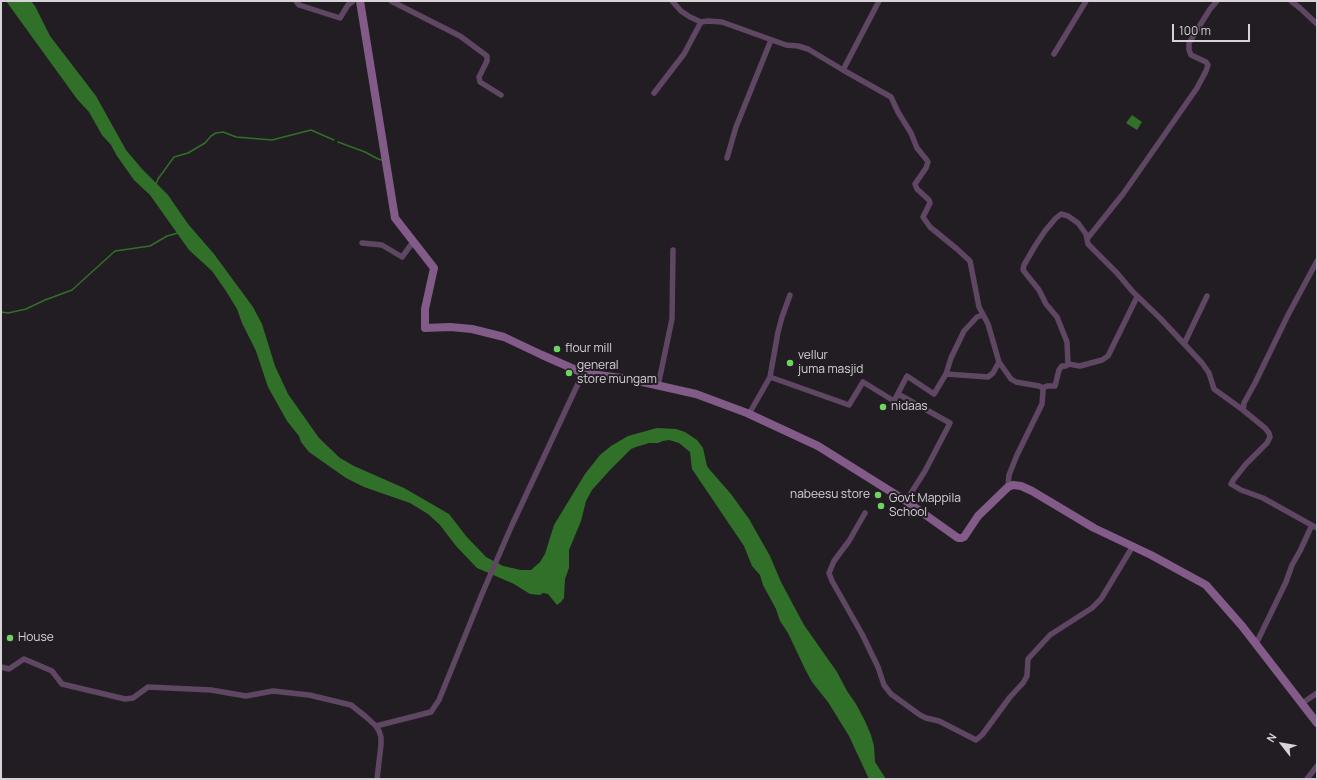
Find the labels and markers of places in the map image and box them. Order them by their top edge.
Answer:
place label: flour mill [565,342,612,356]
marker: flour mill [552,344,562,354]
place label: vellur juma masjid [798,349,863,377]
marker: vellur juma masjid [785,358,795,368]
place label: general store mungam [577,359,657,387]
marker: general store mungam [564,368,574,378]
place label: nidaas [891,400,928,414]
marker: nidaas [878,402,888,412]
place label: nabeesu store [790,488,870,502]
marker: nabeesu store [873,490,883,500]
place label: Govt Mappila School [889,492,961,520]
marker: Govt Mappila School [876,501,886,511]
place label: House [18,631,54,645]
marker: House [5,633,15,643]

